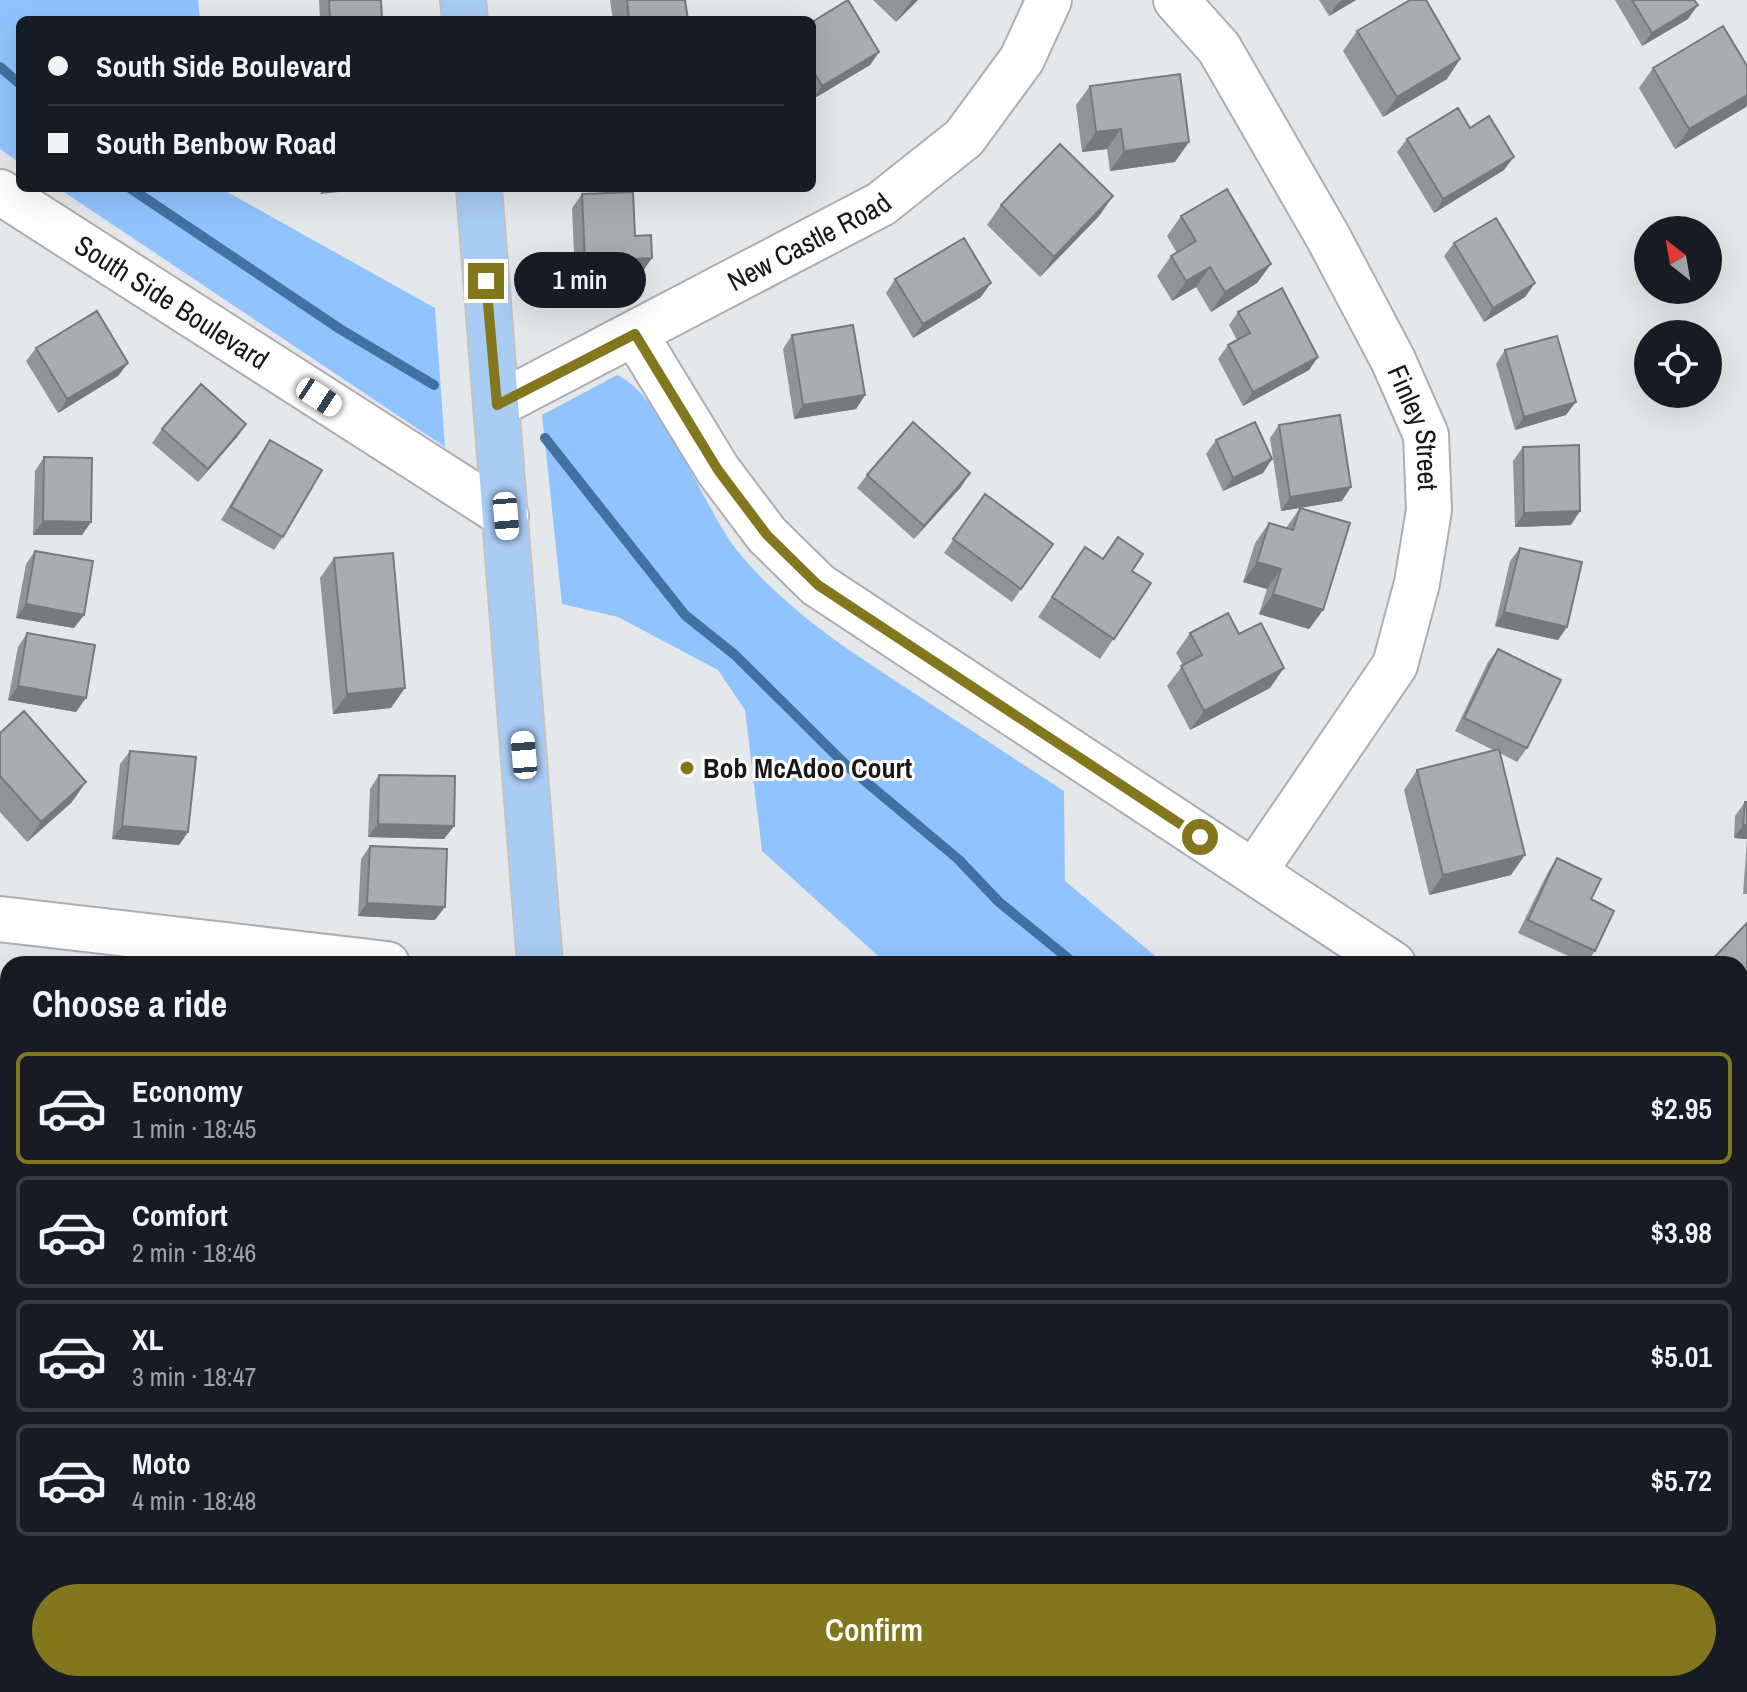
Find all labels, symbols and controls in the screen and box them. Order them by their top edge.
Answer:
text: South Side Boulevard [96,46,352,86]
text: South Benbow Road [96,123,337,163]
street label: New Castle Road [721,184,899,300]
north arrow [1634,216,1722,304]
map controls [1634,216,1722,408]
street label: South Side Boulevard [67,226,276,378]
callout: 1 min [514,253,646,309]
text: 1 min [553,262,607,297]
route end [468,263,504,299]
button: locate [1634,320,1722,408]
street label: Finley Street [1378,359,1447,491]
car [292,374,346,420]
car [492,491,520,541]
car [510,730,538,780]
place label: Bob McAdoo Court [703,749,913,787]
marker: Bob McAdoo Court [678,759,696,777]
route start [1182,819,1218,855]
text: Choose a ride [32,980,227,1028]
text: Economy [132,1071,243,1111]
icon: car [36,1072,108,1144]
text: $2.95 [1650,1088,1712,1128]
text: 1 min · 18:45 [132,1111,256,1146]
text: Comfort [132,1195,228,1235]
icon: car [36,1196,108,1268]
text: $3.98 [1650,1212,1712,1252]
text: 2 min · 18:46 [132,1235,256,1270]
text: XL [132,1319,163,1359]
icon: car [36,1320,108,1392]
text: $5.01 [1650,1336,1712,1376]
text: 3 min · 18:47 [132,1359,256,1394]
text: Moto [132,1443,191,1483]
icon: car [36,1444,108,1516]
text: $5.72 [1650,1460,1712,1500]
text: 4 min · 18:48 [132,1483,256,1518]
button: Confirm [32,1584,1716,1676]

